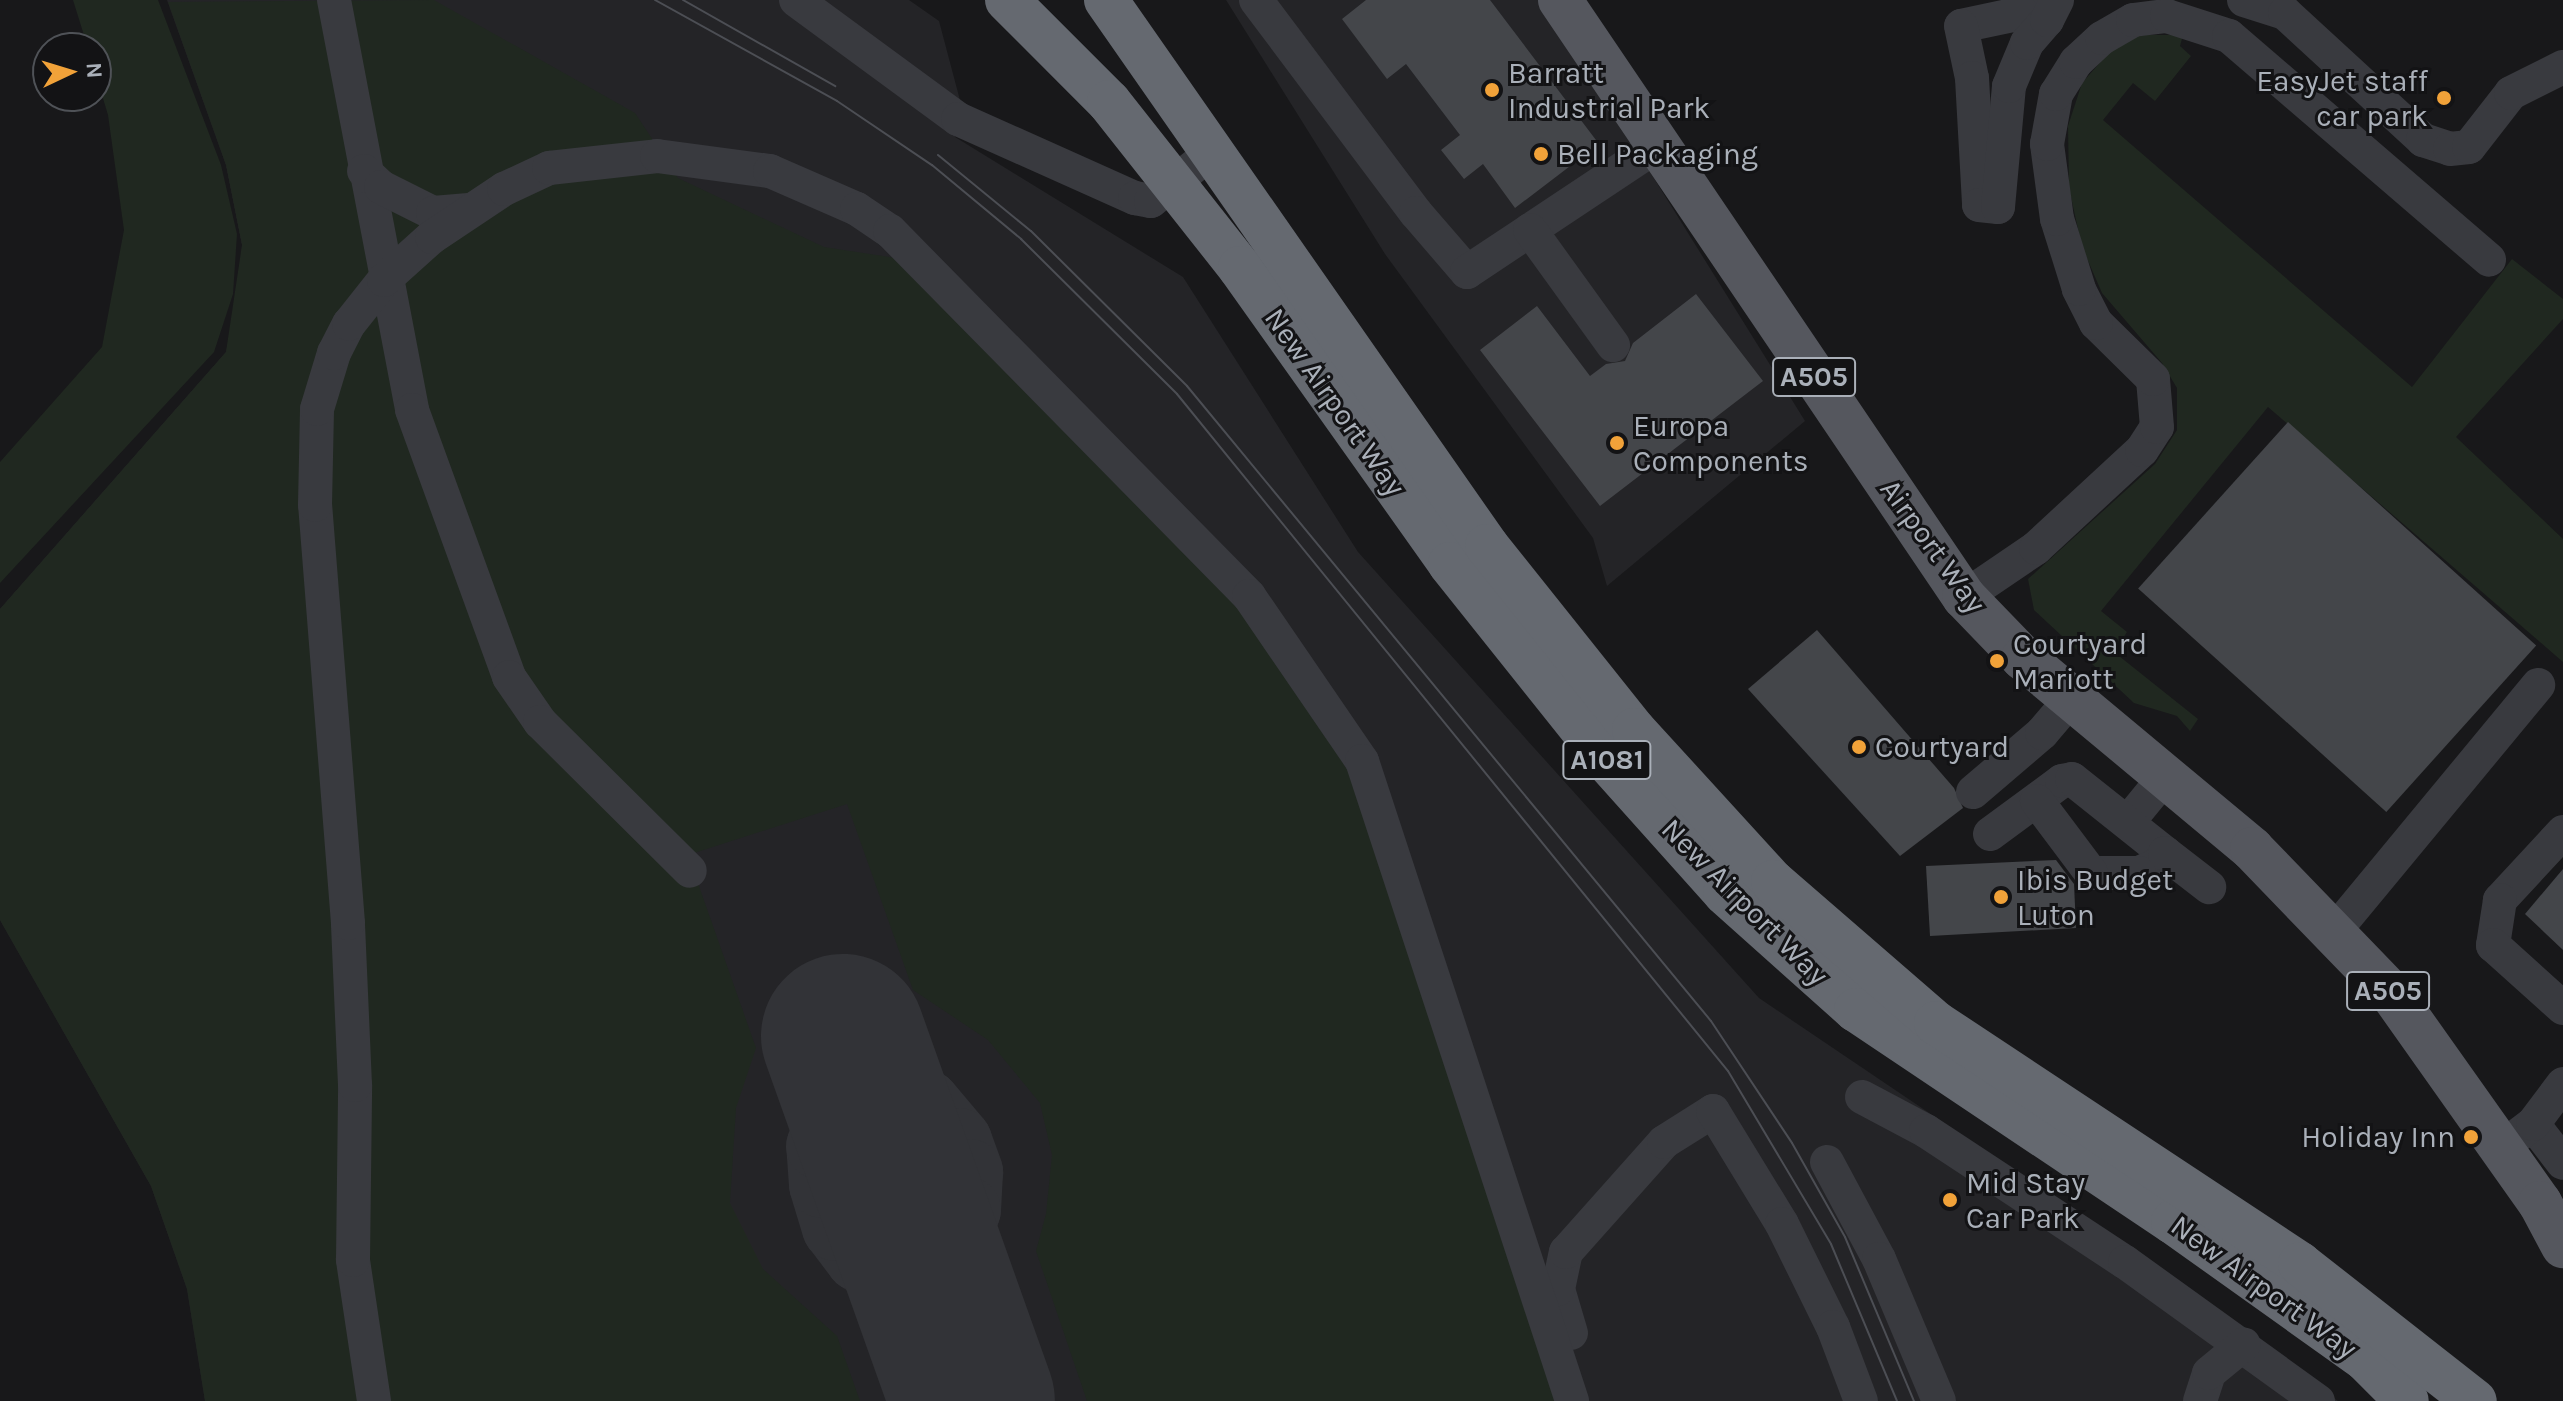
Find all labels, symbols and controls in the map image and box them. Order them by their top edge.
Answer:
north arrow [32,32,112,112]
place label: Barratt Industrial Park [1508,55,1710,126]
text: N [80,62,107,79]
place label: EasyJet staff car park [2256,63,2428,134]
marker: Barratt Industrial Park [1483,81,1501,99]
marker: EasyJet staff car park [2435,89,2453,107]
place label: Bell Packaging [1557,136,1758,172]
marker: Bell Packaging [1532,145,1550,163]
street label: New Airport Way [1257,301,1413,503]
road number: A505 [1772,353,1856,401]
place label: Europa Components [1633,408,1808,478]
marker: Europa Components [1608,434,1626,452]
street label: Airport Way [1872,472,1994,620]
place label: Courtyard Mariott [2013,626,2147,696]
marker: Courtyard Mariott [1988,652,2006,670]
place label: Courtyard [1875,729,2009,765]
road number: A1081 [1561,736,1653,784]
marker: Courtyard [1850,738,1868,756]
street label: New Airport Way [1654,811,1836,993]
place label: Ibis Budget Luton [2017,862,2173,932]
marker: Ibis Budget Luton [1992,888,2010,906]
road number: A505 [2346,967,2430,1015]
place label: Holiday Inn [2301,1119,2455,1155]
marker: Holiday Inn [2462,1128,2480,1146]
place label: Mid Stay Car Park [1966,1165,2085,1236]
marker: Mid Stay Car Park [1941,1191,1959,1209]
street label: New Airport Way [2164,1207,2364,1367]

